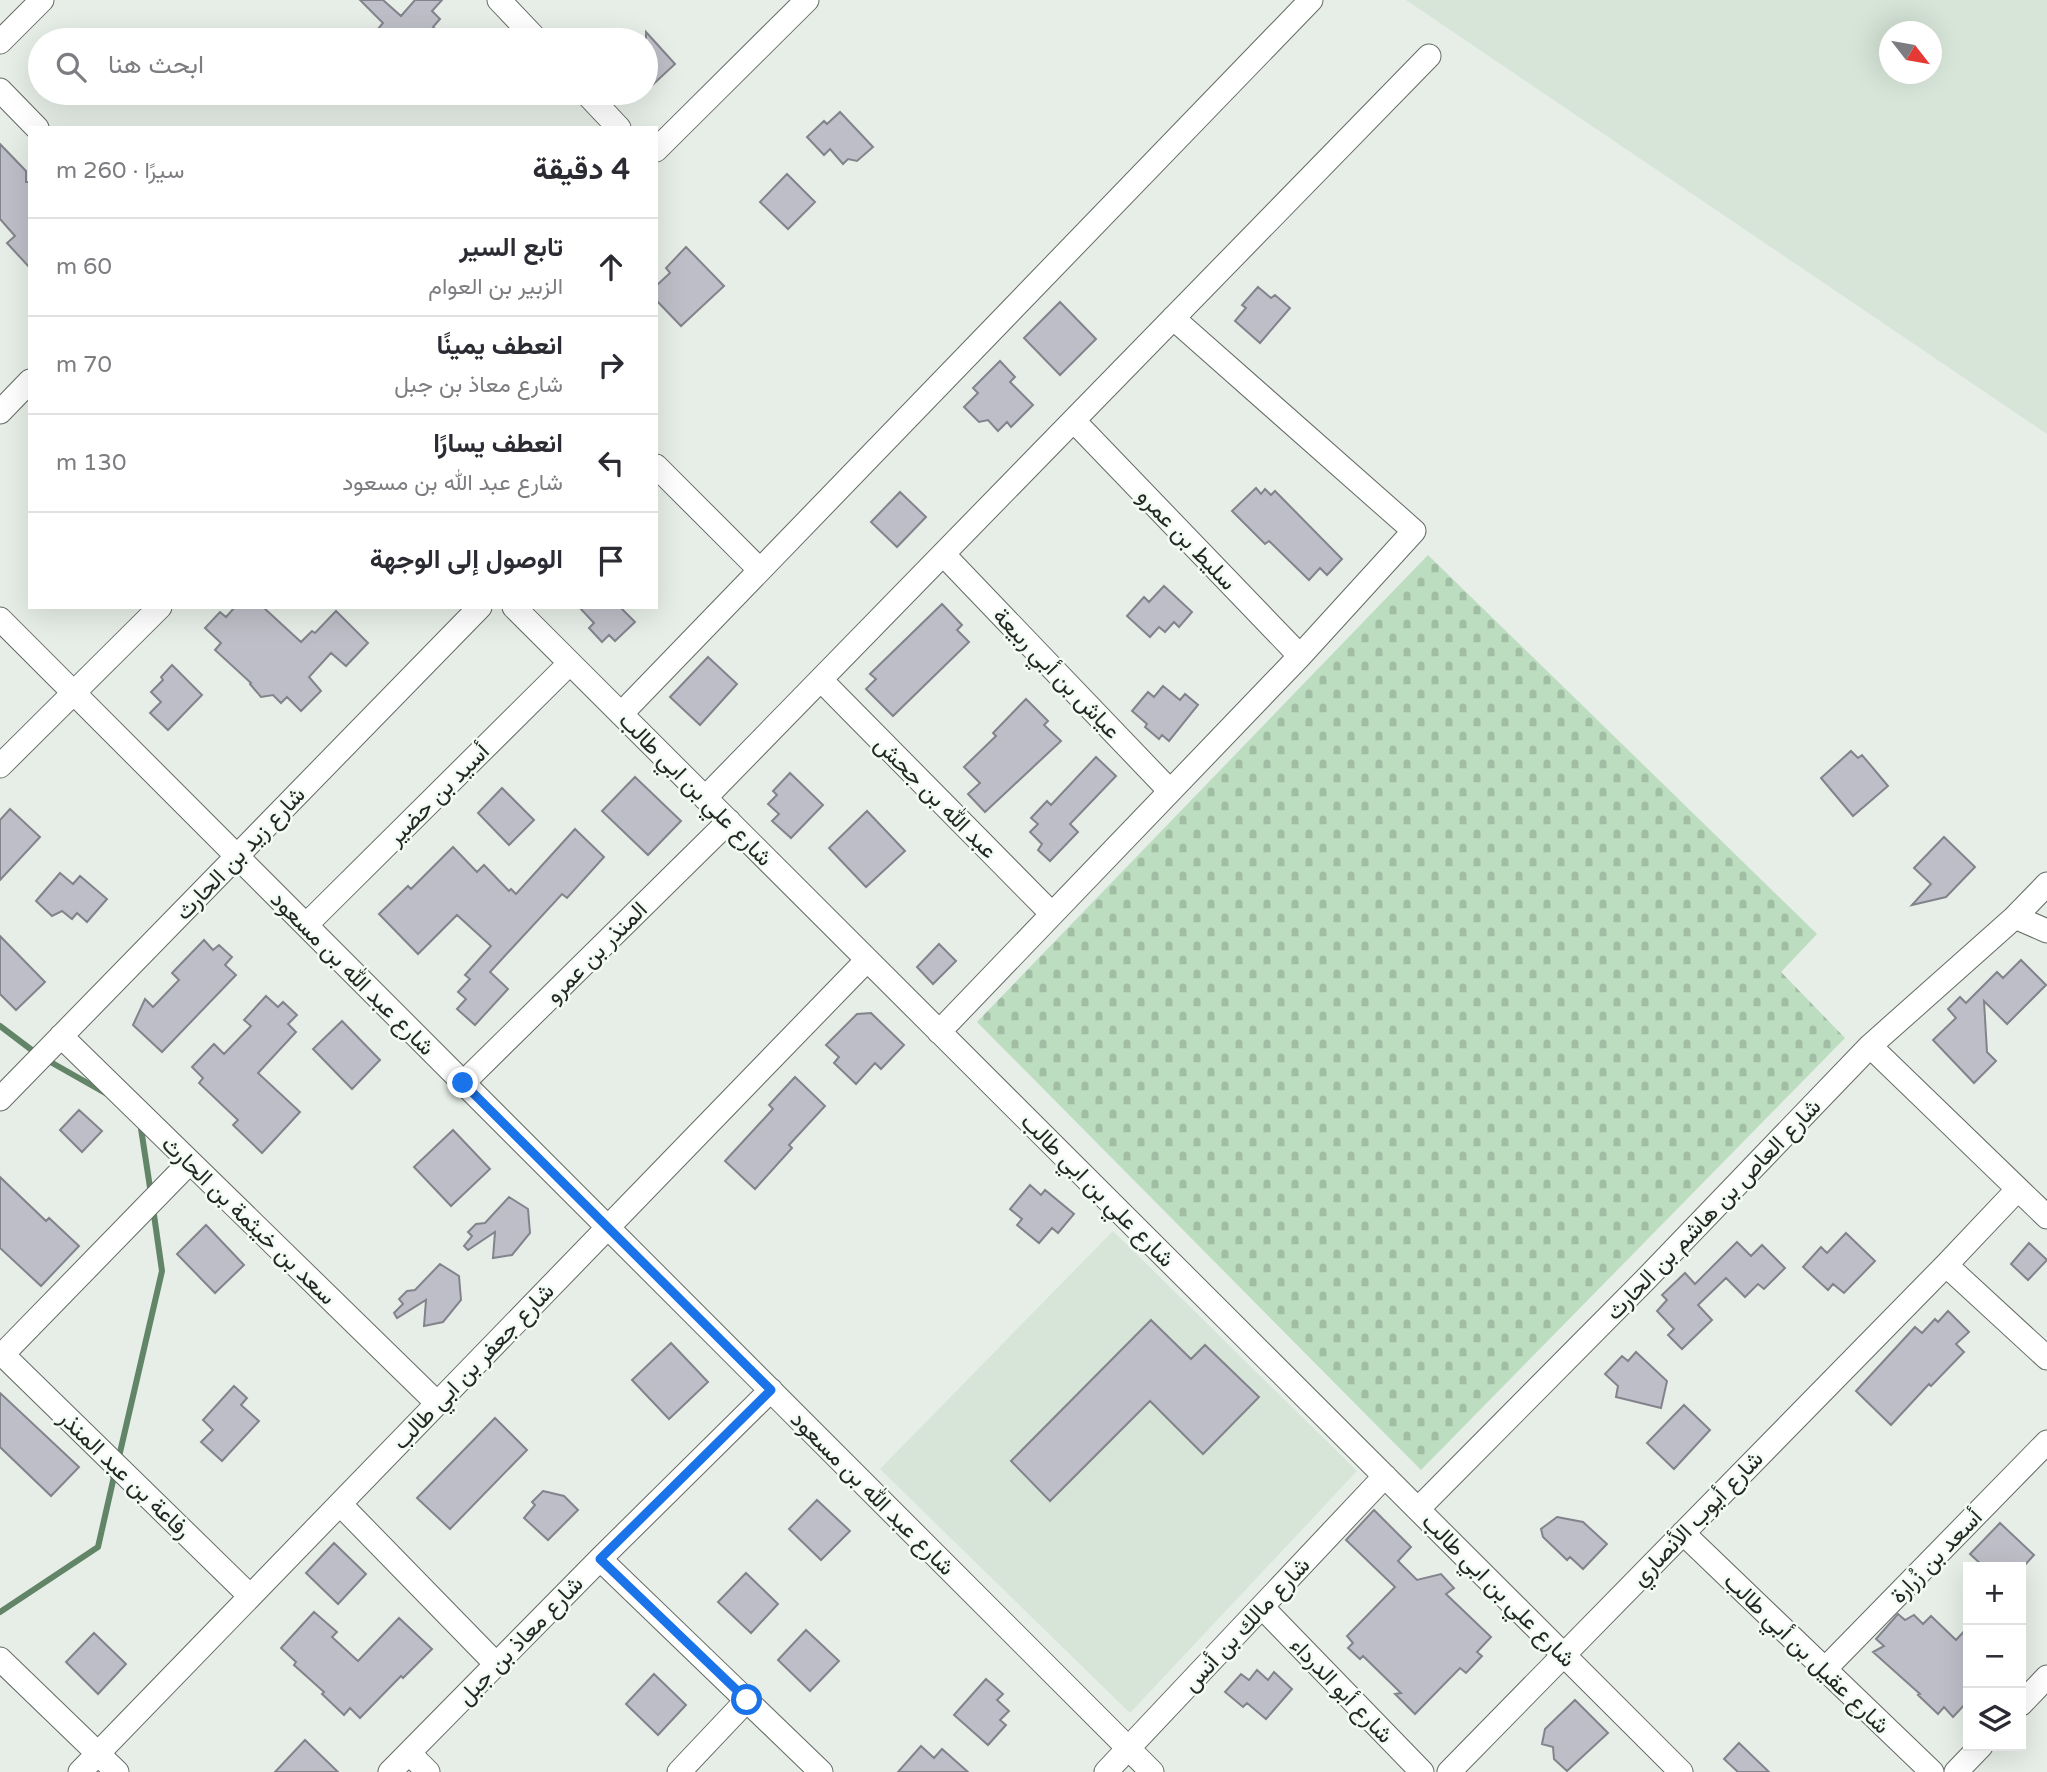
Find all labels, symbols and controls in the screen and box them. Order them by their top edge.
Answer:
north arrow [1879,21,1942,84]
search box [28,28,658,105]
icon: search [52,48,90,86]
text: ابحث هنا [108,49,204,80]
text: 4 دقيقة [533,151,630,188]
text: سيرًا · 260 m [56,157,184,185]
text: تابع السير [459,232,563,263]
icon: ahead [592,248,630,286]
text: 60 m [56,253,112,281]
text: الزبير بن العوام [428,273,563,301]
text: انعطف يمينًا [436,330,563,361]
icon: right [592,346,630,384]
text: 70 m [56,351,112,379]
text: شارع معاذ بن جبل [394,371,563,399]
text: انعطف يسارًا [433,428,563,459]
icon: left [592,444,630,482]
text: 130 m [56,449,126,477]
text: شارع عبد الله بن مسعود [342,469,563,497]
street label: سليط بن عمرو [1131,483,1242,596]
icon: arrive [592,542,630,580]
text: الوصول إلى الوجهة [370,544,563,575]
street label: عياش بن أبي ربيعة [984,602,1126,748]
street label: شارع علي بن ابي طالب [610,707,778,875]
street label: عبد الله بن جحش [868,731,1002,865]
street label: أسيد بن حضير [381,738,495,852]
street label: شارع زيد بن الحارث [170,781,312,927]
street label: شارع عبد الله بن مسعود [264,886,440,1062]
street label: المنذر بن عمرو [540,896,653,1009]
route end [447,1067,478,1098]
street label: شارع العاص بن هاشم بن الحارث [1600,1093,1828,1327]
street label: شارع علي بن ابي طالب [1012,1108,1180,1276]
street label: سعد بن خيثمة بن الحارث [155,1130,341,1311]
street label: شارع جعفر بن ابي طالب [387,1278,563,1459]
street label: رفاعة بن عبد المنذر [52,1404,196,1545]
street label: شارع عبد الله بن مسعود [784,1406,960,1582]
street label: شارع أيوب الأنصاري [1626,1445,1772,1595]
street label: أسعد بن زُرارة [1885,1504,1989,1610]
street label: شارع علي بن ابي طالب [1413,1508,1581,1676]
street label: شارع مالك بن أنس [1177,1552,1317,1698]
map controls [1963,1562,2026,1751]
button: + [1963,1562,2026,1625]
street label: شارع عقيل بن أبي طالب [1715,1567,1895,1743]
street label: شارع معاذ بن جبل [452,1570,590,1712]
button: − [1963,1625,2026,1688]
street label: شارع أبو الدرداء [1283,1632,1399,1750]
route start [731,1684,762,1715]
button: layers [1963,1688,2026,1751]

